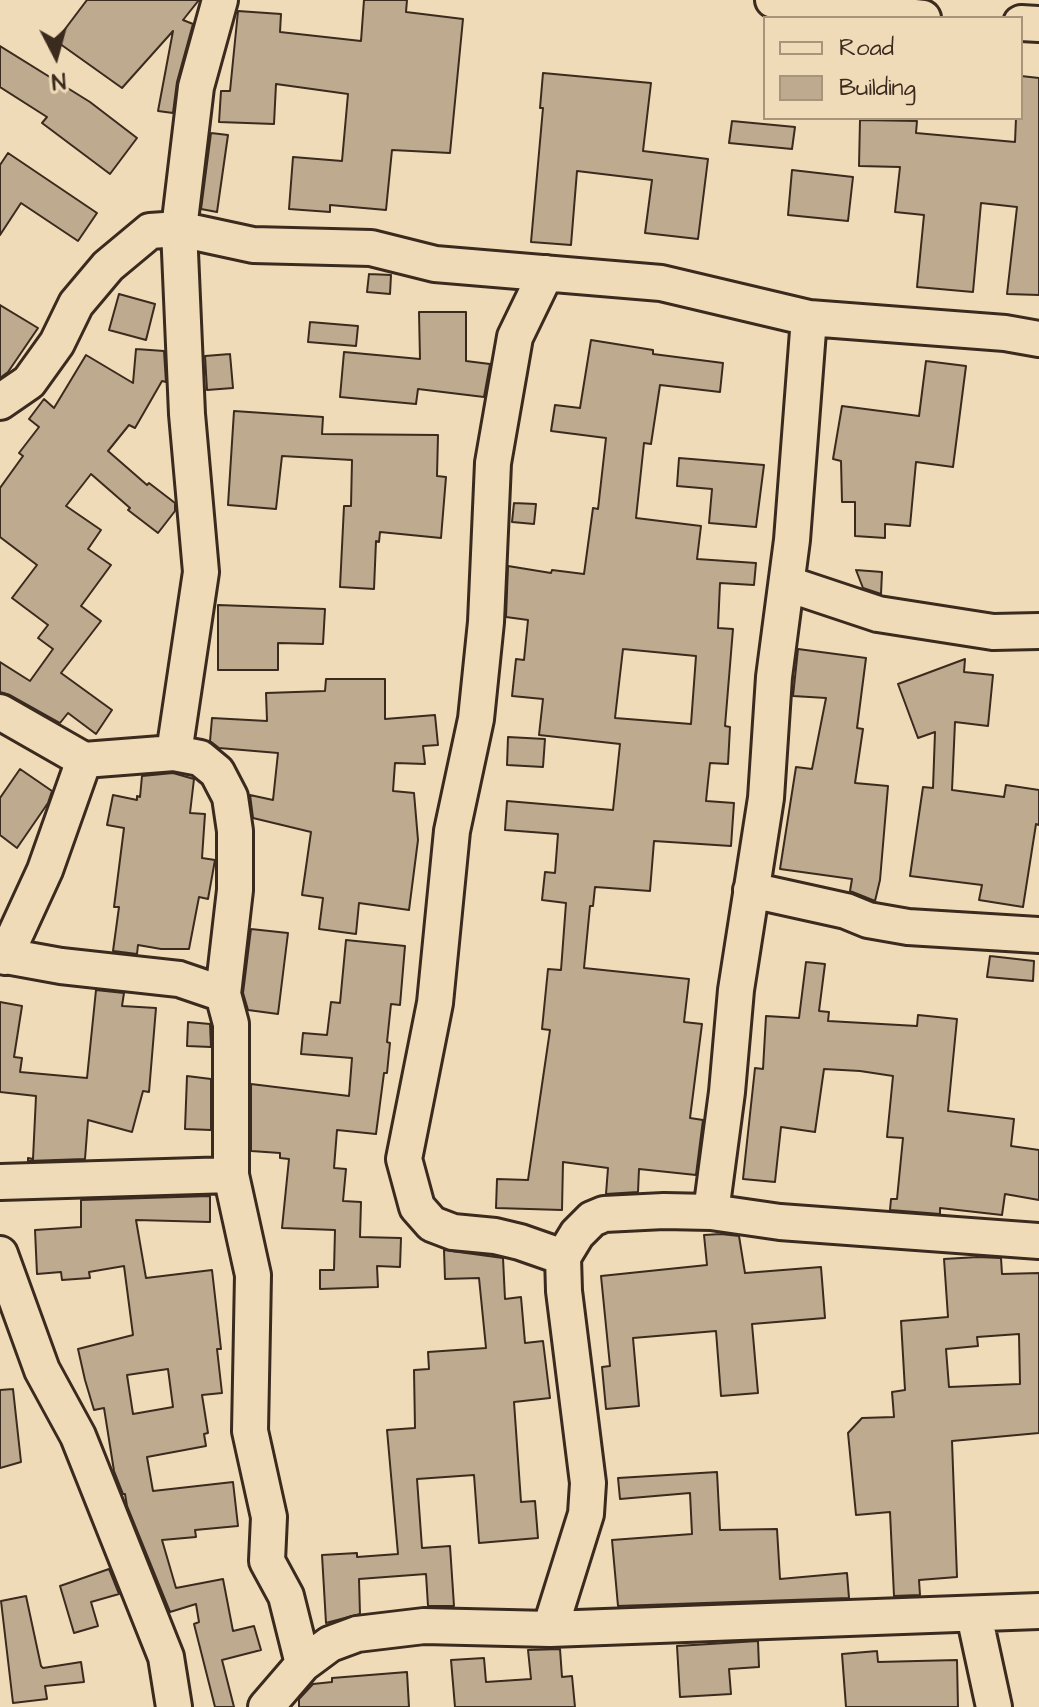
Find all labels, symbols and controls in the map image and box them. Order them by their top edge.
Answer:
north arrow [16,16,96,96]
legend [763,16,1023,120]
text: Road [839,31,894,65]
text: N [50,64,67,97]
text: Building [839,71,916,105]

